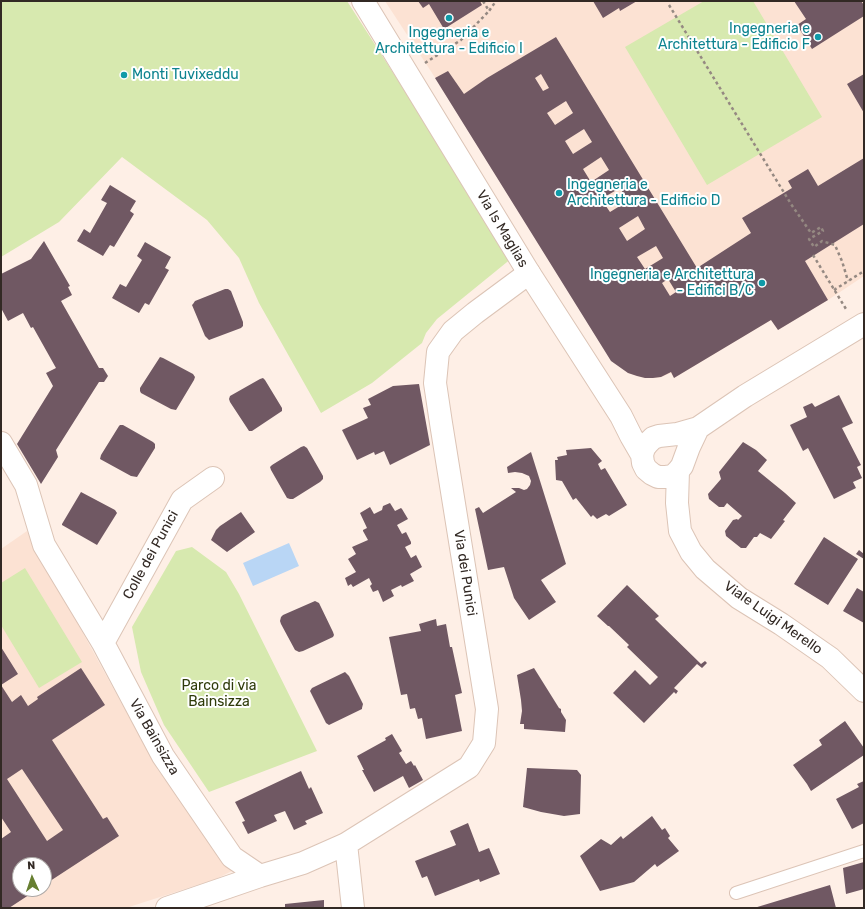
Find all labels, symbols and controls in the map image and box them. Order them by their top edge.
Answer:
marker: Ingegneria e Architettura - Edificio I [444,13,454,23]
place label: Ingegneria e Architettura - Edificio F [658,21,810,54]
place label: Ingegneria e Architettura - Edificio I [375,25,523,58]
marker: Ingegneria e Architettura - Edificio F [813,32,823,42]
place label: Monti Tuvixeddu [132,67,239,83]
marker: Monti Tuvixeddu [119,70,129,80]
place label: Ingegneria e Architettura - Edificio D [567,177,720,210]
street label: Via Is Maglias [472,187,532,271]
marker: Ingegneria e Architettura - Edificio D [554,188,564,198]
place label: Ingegneria e Architettura - Edifici B/C [590,267,754,300]
marker: Ingegneria e Architettura - Edifici B/C [757,278,767,288]
street label: Colle dei Punici [120,508,182,602]
street label: Via dei Punici [450,529,480,617]
street label: Viale Luigi Merello [721,578,825,658]
park label: Parco di via Bainsizza [182,678,256,710]
street label: Via Bainsizza [125,696,183,778]
north arrow [12,857,52,897]
text: N [27,859,36,872]

